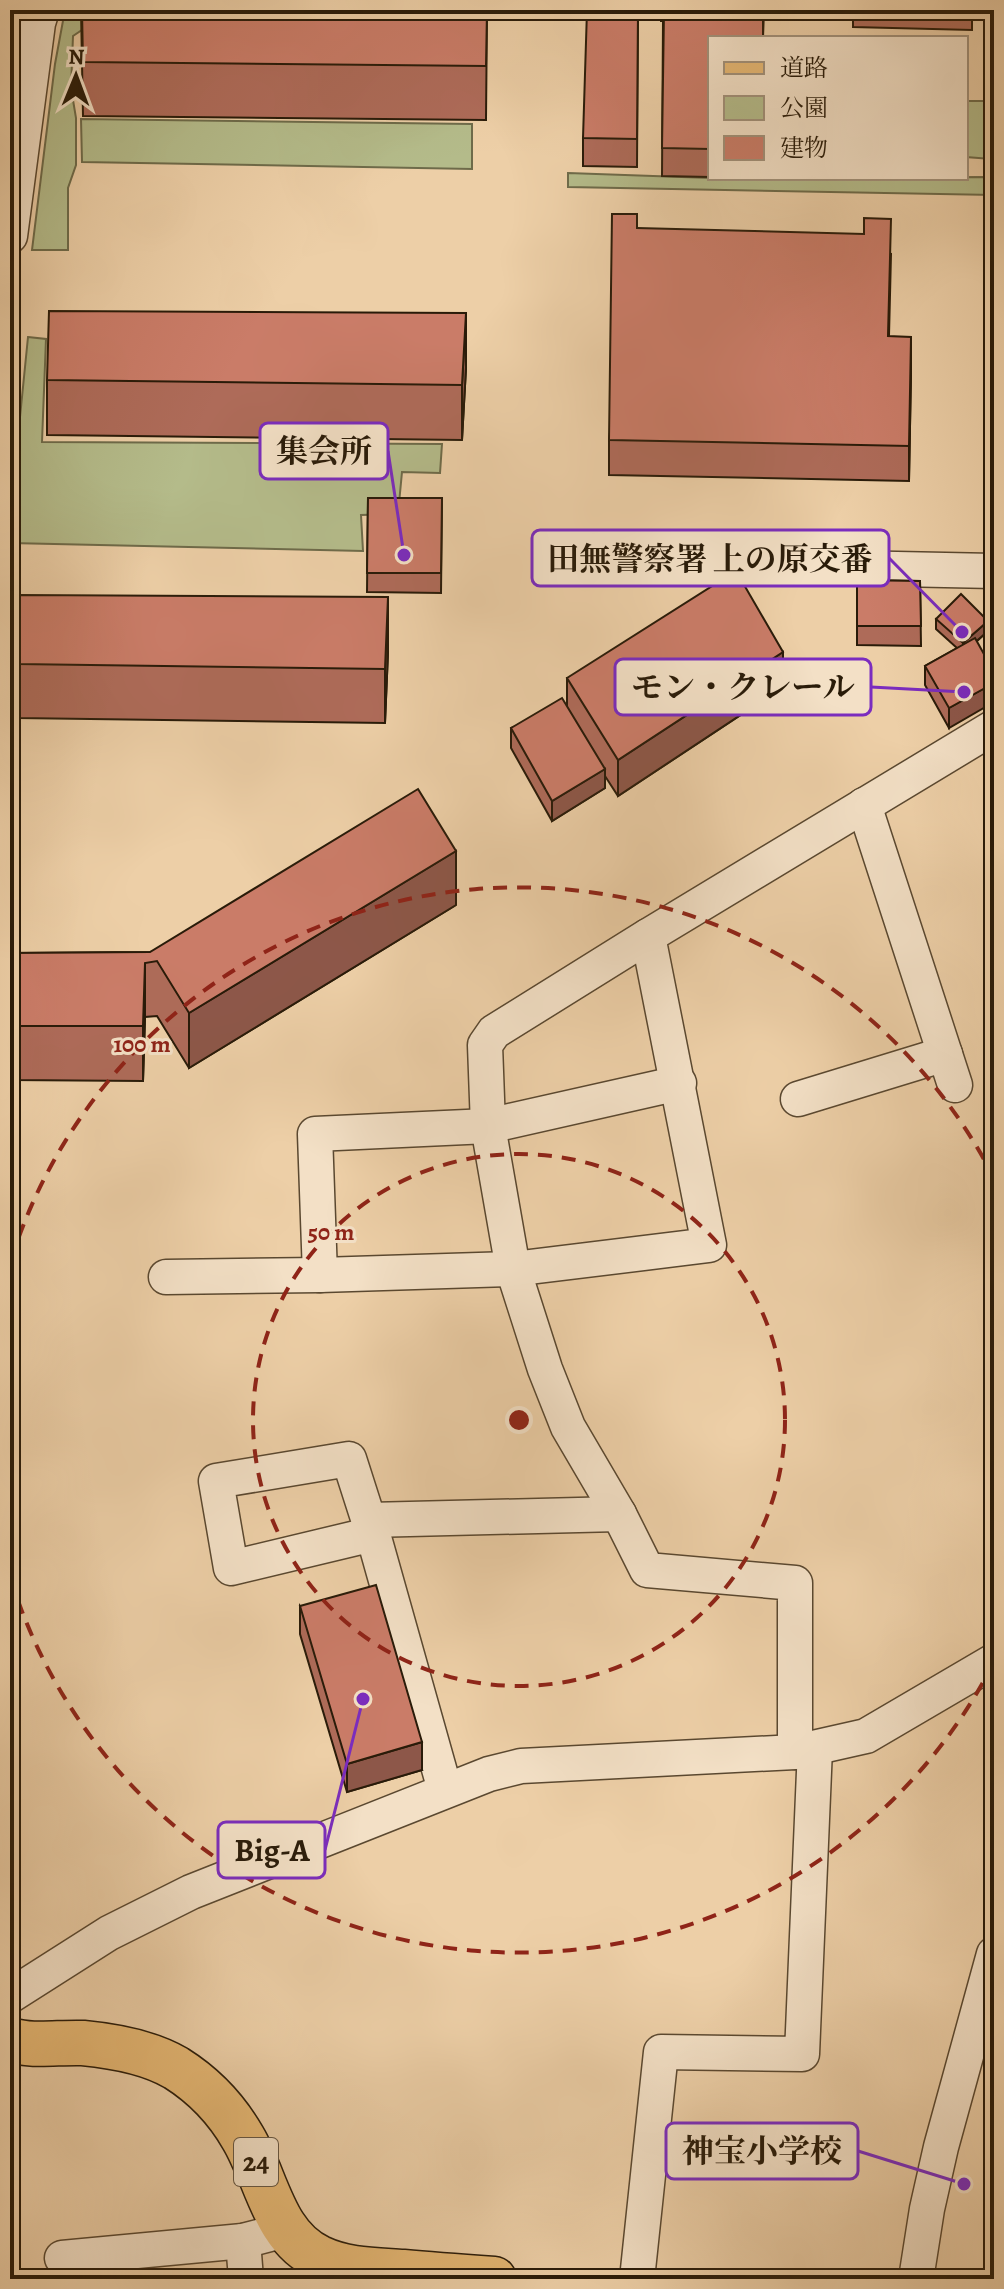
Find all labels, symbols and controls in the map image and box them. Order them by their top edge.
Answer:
north arrow [36,36,116,116]
legend [708,36,968,180]
text: N [68,42,85,72]
text: 道路 [780,52,828,84]
text: 公園 [780,92,828,124]
text: 建物 [780,132,828,164]
callout: 集会所 [260,423,388,479]
text: 集会所 [276,429,372,473]
callout: 田無警察署 上の原交番 [532,530,889,586]
text: 田無警察署 上の原交番 [547,537,873,581]
callout: モン・クレール [615,659,871,715]
text: モン・クレール [631,665,855,709]
text: 100 m [113,1028,171,1060]
text: 50 m [308,1216,354,1248]
centre of rings [505,1406,533,1434]
callout: Big-A [218,1822,325,1878]
text: Big-A [234,1828,311,1872]
callout: 神宝小学校 [666,2123,858,2179]
text: 神宝小学校 [682,2129,842,2173]
road number: 24 [234,2138,278,2186]

